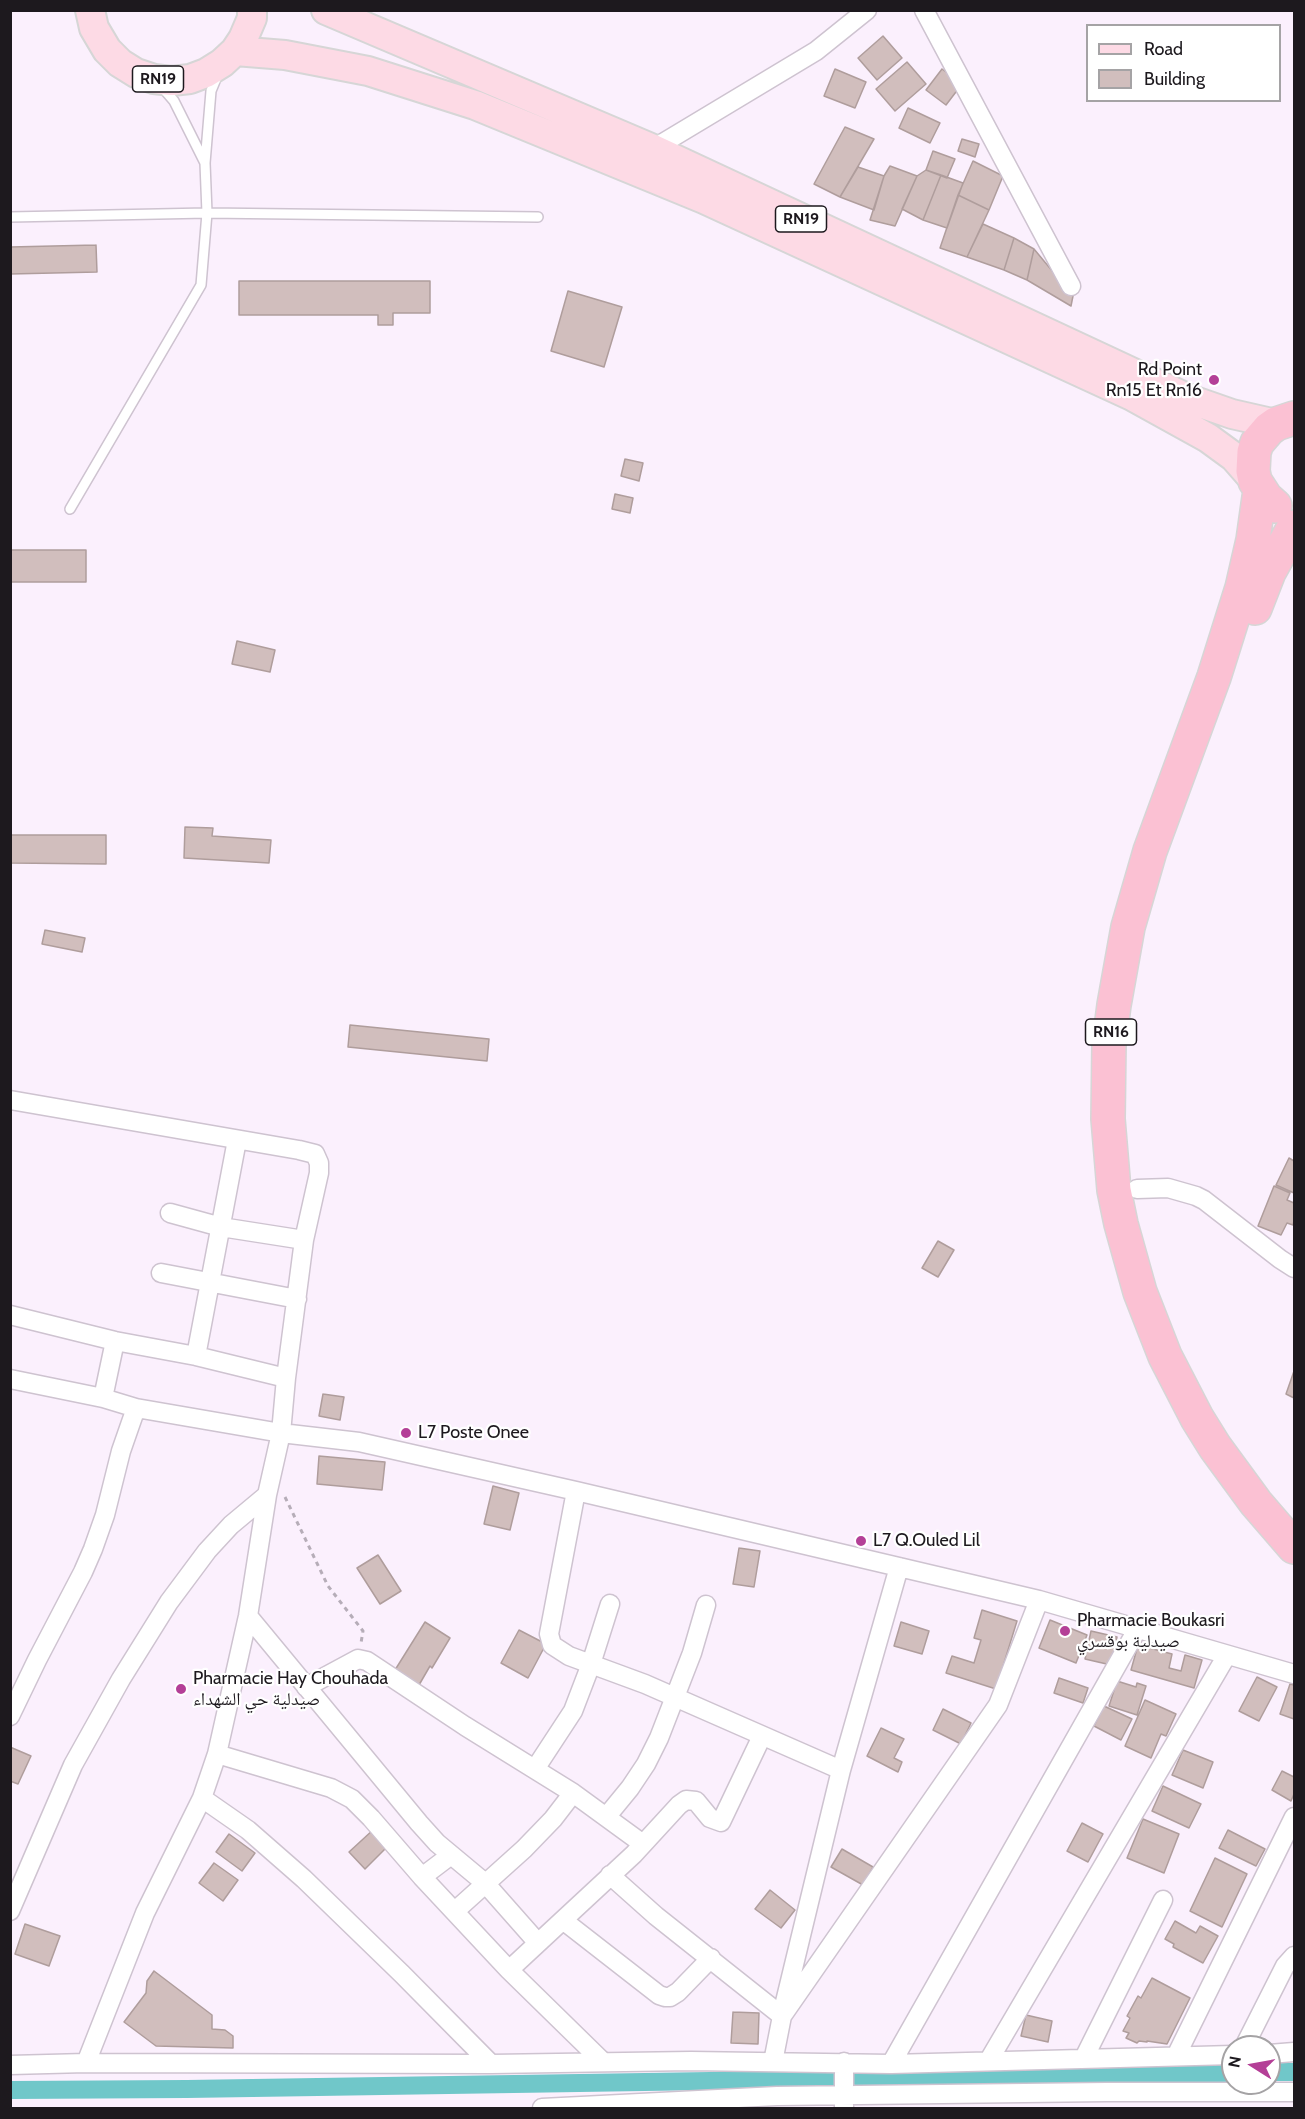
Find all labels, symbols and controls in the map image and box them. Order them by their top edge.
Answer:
legend [1086,24,1281,102]
text: Road [1144,38,1183,60]
road number: RN19 [132,66,184,92]
text: Building [1144,68,1205,90]
road number: RN19 [776,206,826,232]
place label: Rd Point Rn15 Et Rn16 [1106,359,1202,401]
marker: Rd Point Rn15 Et Rn16 [1207,373,1221,387]
road number: RN16 [1086,1019,1136,1045]
place label: L7 Poste Onee [418,1422,529,1444]
marker: L7 Poste Onee [399,1426,413,1440]
place label: L7 Q.Ouled Lil [873,1530,980,1552]
marker: L7 Q.Ouled Lil [854,1534,868,1548]
place label: Pharmacie Boukasri صيدلية بوقسري [1077,1610,1225,1652]
marker: Pharmacie Boukasri صيدلية بوقسري [1058,1624,1072,1638]
place label: Pharmacie Hay Chouhada صيدلية حي الشهداء [193,1668,388,1710]
marker: Pharmacie Hay Chouhada صيدلية حي الشهداء [174,1682,188,1696]
north arrow [1221,2035,1281,2095]
text: N [1224,2054,1245,2069]

